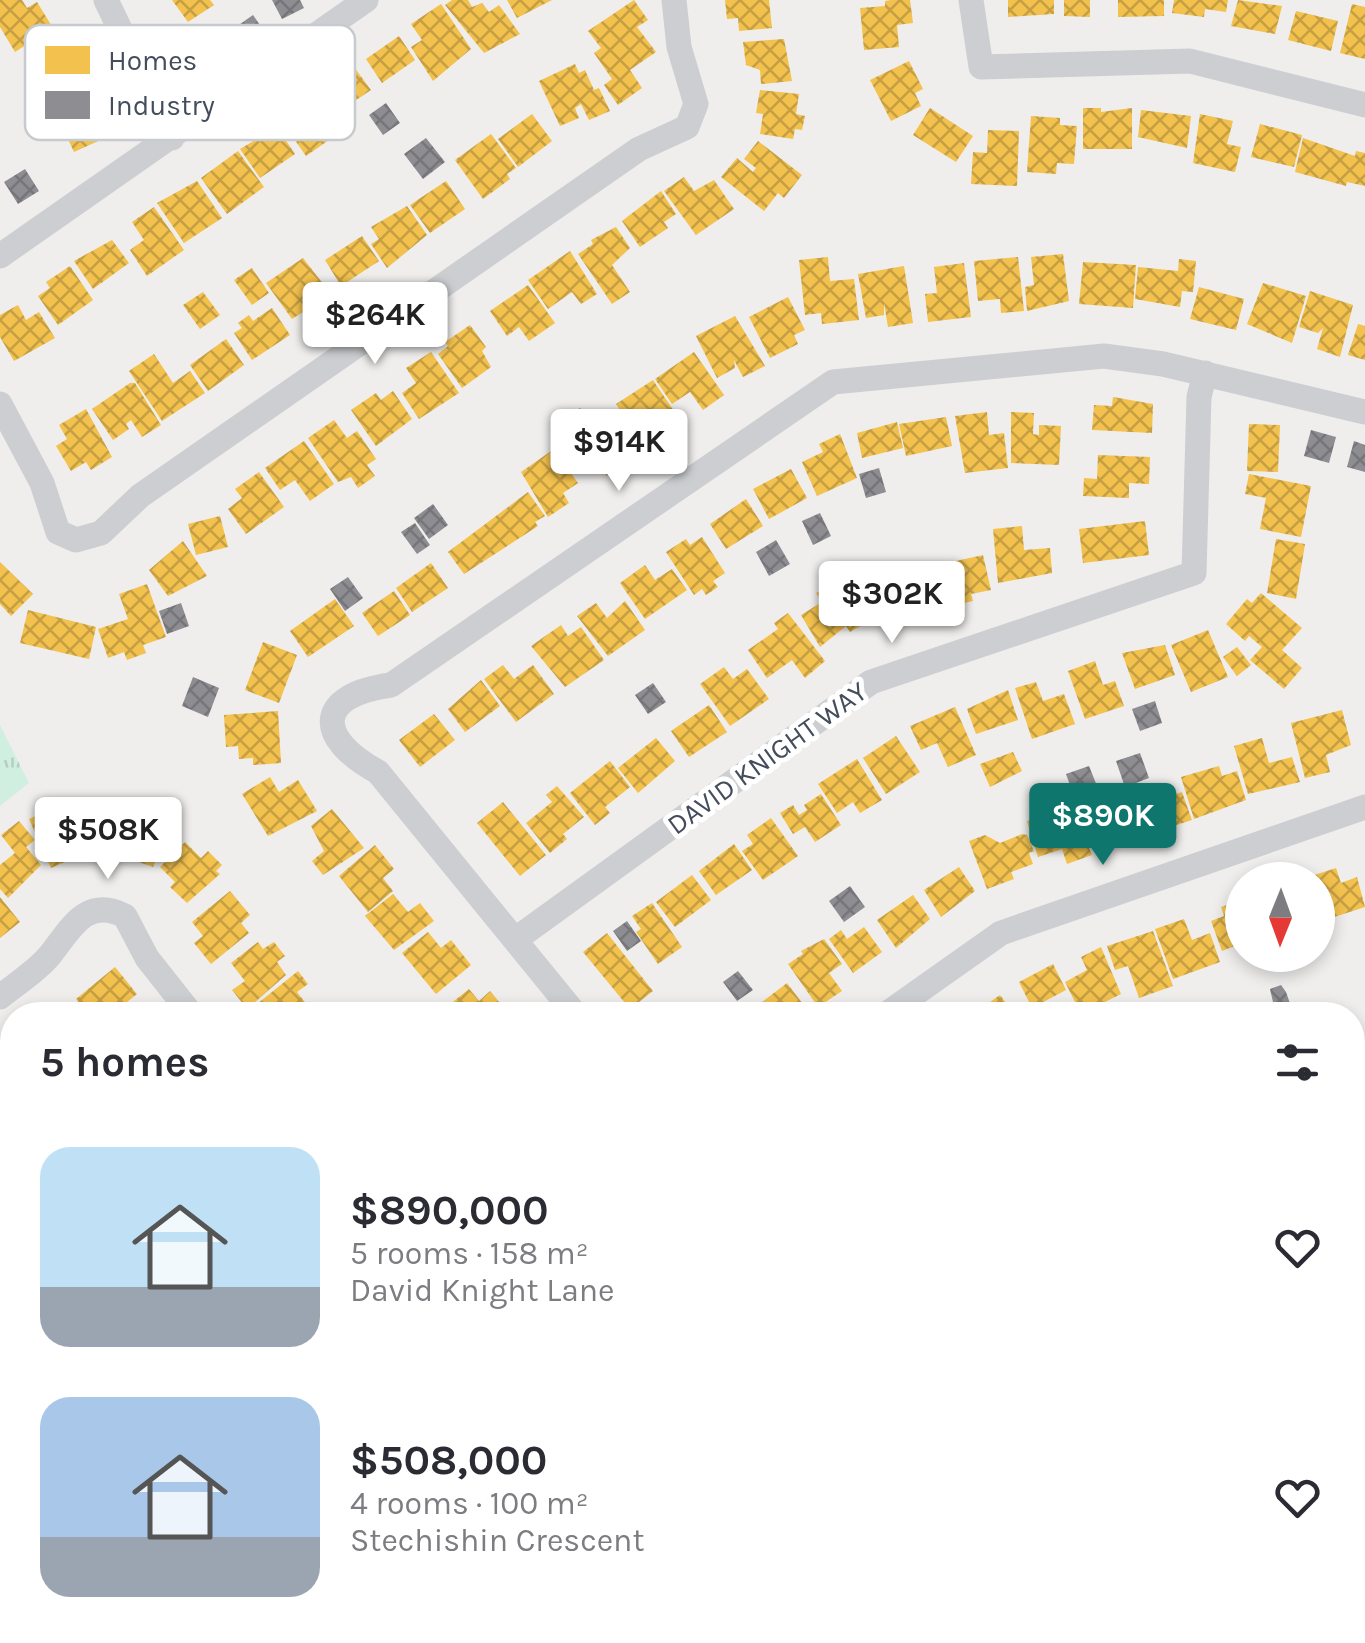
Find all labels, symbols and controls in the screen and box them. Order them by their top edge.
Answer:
legend [25,25,355,140]
text: Homes [108,44,197,77]
text: Industry [108,89,215,122]
pin: $264K [305,282,445,367]
text: $264K [325,296,425,333]
pin: $914K [549,409,689,494]
text: $914K [573,423,665,460]
pin: $302K [822,561,962,646]
text: $302K [841,575,943,612]
street label: DAVID KNIGHT WAY [661,674,874,842]
pin: $890K [1033,783,1173,868]
pin: $508K [38,797,178,882]
text: $890K [1051,797,1155,834]
text: $508K [57,811,159,848]
north arrow [1225,862,1335,972]
map controls [1225,862,1335,972]
icon: filters [1270,1035,1325,1090]
text: 5 homes [40,1037,209,1087]
text: $890,000 [350,1185,549,1235]
icon: home [120,1187,240,1307]
icon: heart [1270,1220,1325,1275]
text: 5 rooms · 158 m² [350,1235,589,1272]
text: David Knight Lane [350,1272,615,1309]
text: $508,000 [350,1435,547,1485]
icon: home [120,1437,240,1557]
icon: heart [1270,1470,1325,1525]
text: 4 rooms · 100 m² [350,1485,589,1522]
text: Stechishin Crescent [350,1522,644,1559]

